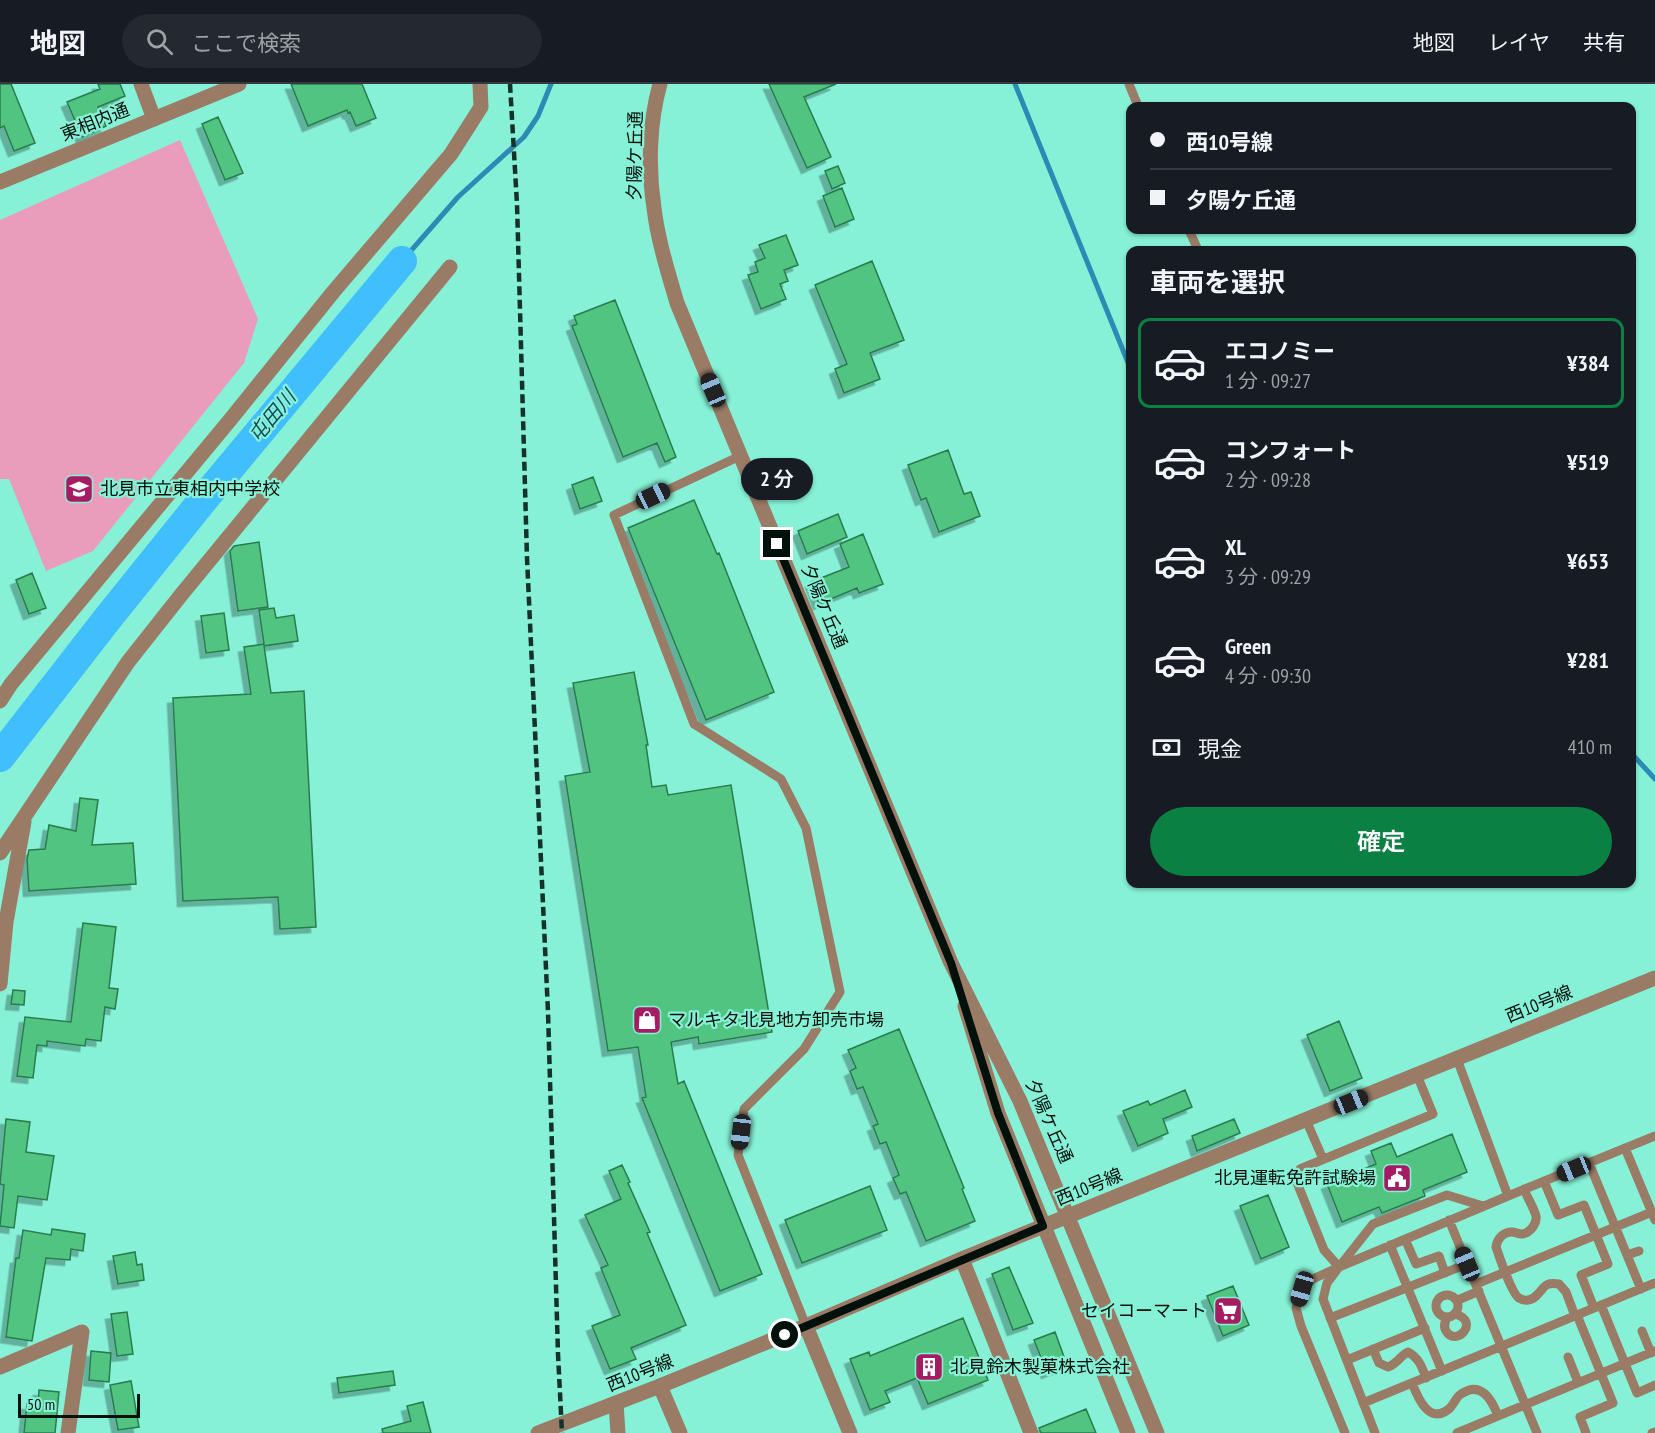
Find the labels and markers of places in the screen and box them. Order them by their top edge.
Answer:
school or university icon: 北見市立東相内中学校 [63,473,95,505]
place label: 北見市立東相内中学校 [100,477,280,500]
shop icon: マルキタ北見地方卸売市場 [631,1004,663,1036]
place label: マルキタ北見地方卸売市場 [668,1008,884,1031]
public building icon: 北見運転免許試験場 [1381,1162,1413,1194]
place label: 北見運転免許試験場 [1214,1166,1376,1189]
supermarket icon: セイコーマート [1212,1295,1244,1327]
place label: セイコーマート [1081,1299,1207,1322]
building icon: 北見鈴木製菓株式会社 [913,1351,945,1383]
place label: 北見鈴木製菓株式会社 [950,1355,1130,1378]

